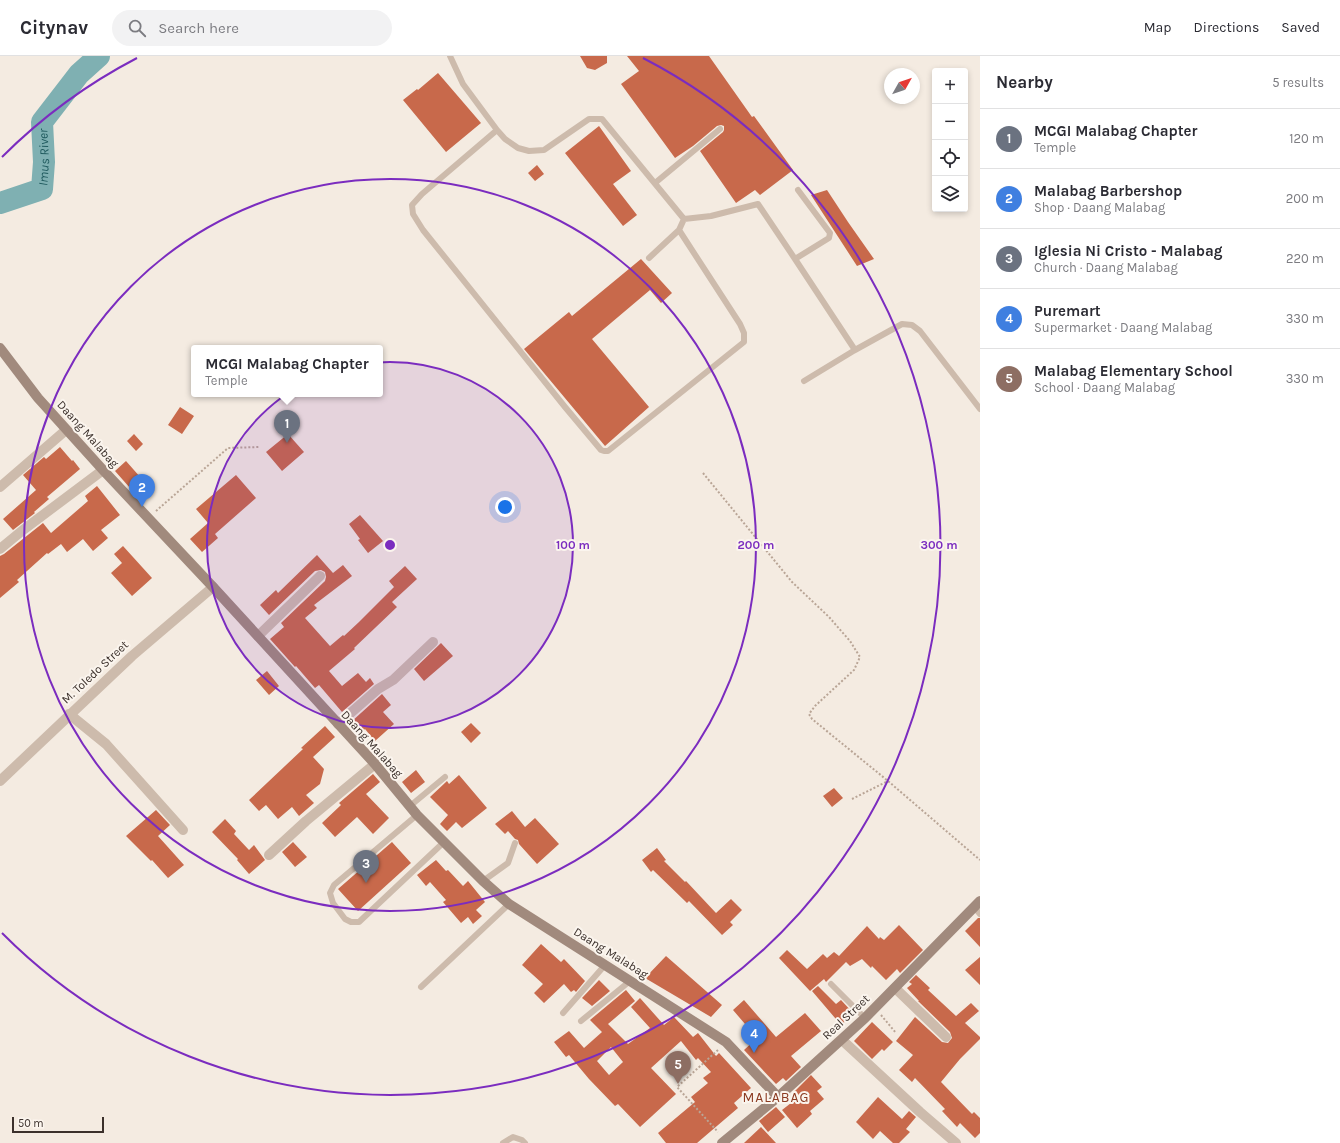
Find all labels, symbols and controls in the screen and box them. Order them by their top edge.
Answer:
search box [112,10,392,46]
text: Citynav [20,17,88,39]
icon: search [126,17,148,39]
text: Search here [158,19,239,37]
text: Map [1144,19,1172,36]
text: Directions [1194,19,1259,36]
text: Saved [1281,19,1320,36]
north arrow [884,68,920,104]
map controls [932,68,968,212]
button: + [932,68,968,104]
text: Nearby [996,72,1053,92]
text: 5 results [1272,75,1324,90]
button: − [932,104,968,140]
text: MCGI Malabag Chapter [1034,122,1197,140]
water label: Imus River [35,128,52,187]
text: 1 [1007,131,1011,146]
text: 120 m [1289,131,1324,146]
button: locate [932,140,968,176]
text: Temple [1034,140,1076,155]
button: layers [932,176,968,212]
text: Malabag Barbershop [1034,182,1182,200]
text: 2 [1005,191,1013,206]
text: 200 m [1286,191,1324,206]
text: Shop · Daang Malabag [1034,200,1165,215]
text: Iglesia Ni Cristo - Malabag [1034,242,1222,260]
text: 3 [1005,251,1013,266]
text: 220 m [1286,251,1324,266]
text: Church · Daang Malabag [1034,260,1178,275]
text: Puremart [1034,302,1101,320]
text: 4 [1005,311,1013,326]
text: 330 m [1286,311,1324,326]
text: Supermarket · Daang Malabag [1034,320,1212,335]
popup [191,345,383,397]
text: MCGI Malabag Chapter [205,355,369,373]
text: Malabag Elementary School [1034,362,1233,380]
text: 5 [1005,371,1013,386]
text: 330 m [1286,371,1324,386]
text: Temple [205,373,248,388]
text: School · Daang Malabag [1034,380,1175,395]
street label: Daang Malabag [54,398,122,471]
pin: 1 [274,410,300,443]
pin: 2 [129,474,155,507]
your location [495,497,515,517]
centre of rings [383,538,397,552]
text: 100 m [556,538,590,552]
text: 200 m [738,538,774,552]
text: 300 m [920,538,958,552]
street label: M. Toledo Street [59,637,131,706]
street label: Daang Malabag [338,708,406,781]
pin: 3 [353,850,379,883]
street label: Daang Malabag [571,924,651,982]
street label: Real Street [820,991,873,1042]
pin: 4 [741,1020,767,1053]
pin: 5 [665,1051,691,1084]
district label: MALABAG [742,1089,810,1106]
scale bar [12,1115,104,1134]
text: 50 m [18,1117,44,1130]

